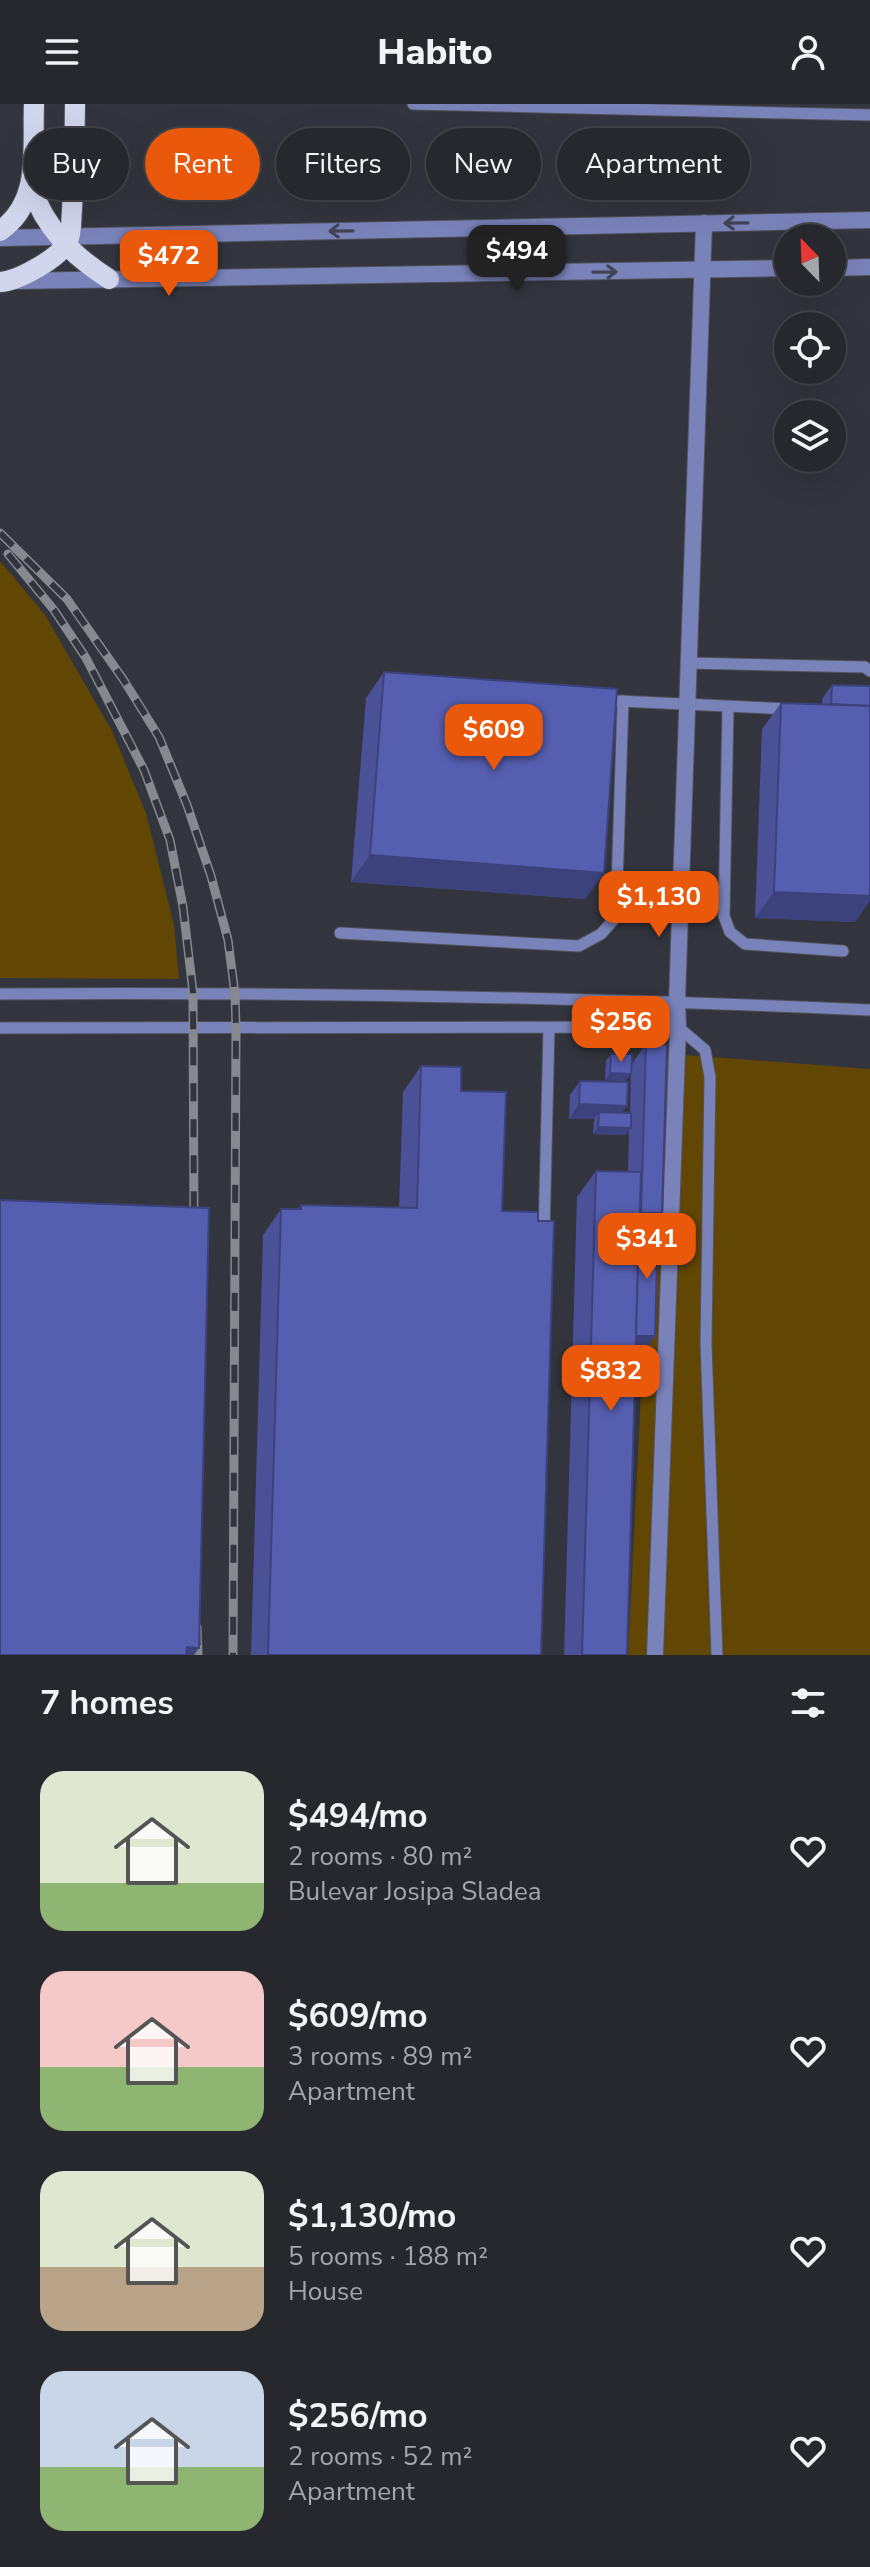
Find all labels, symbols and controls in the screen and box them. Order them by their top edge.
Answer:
text: Habito [377,28,493,77]
icon: menu [40,30,84,74]
icon: person [786,30,830,74]
chip: Buy [24,128,129,200]
chip: Rent [145,128,260,200]
chip: Filters [276,128,410,200]
chip: New [426,128,541,200]
chip: Apartment [557,128,750,200]
one-way arrow [723,215,750,231]
one-way arrow [328,223,355,239]
north arrow [774,224,846,296]
map controls [774,224,846,472]
pin: $494 [470,225,564,293]
pin: $472 [122,230,216,298]
text: $494 [486,233,548,268]
text: $472 [138,238,200,273]
one-way arrow [591,264,618,279]
button: locate [774,312,846,384]
button: layers [774,400,846,472]
pin: $609 [447,704,541,772]
text: $609 [463,712,525,747]
pin: $1,130 [594,871,724,939]
text: $1,130 [617,879,701,914]
pin: $256 [574,996,668,1064]
text: $256 [590,1004,652,1039]
pin: $341 [600,1213,694,1281]
text: $341 [616,1221,678,1256]
pin: $832 [564,1345,658,1413]
text: $832 [580,1353,642,1388]
text: 7 homes [40,1680,174,1726]
icon: filters [786,1681,830,1725]
text: $494/mo [288,1793,428,1839]
icon: home [104,1803,200,1899]
icon: heart [786,1829,830,1873]
text: 2 rooms · 80 m² [288,1839,472,1874]
text: Bulevar Josipa Sladea [288,1874,542,1909]
text: $609/mo [288,1993,428,2039]
icon: home [104,2003,200,2099]
icon: heart [786,2029,830,2073]
text: 3 rooms · 89 m² [288,2039,472,2074]
text: Apartment [288,2074,415,2109]
text: $1,130/mo [288,2193,456,2239]
icon: home [104,2203,200,2299]
icon: heart [786,2229,830,2273]
text: 5 rooms · 188 m² [288,2239,488,2274]
text: House [288,2274,363,2309]
text: $256/mo [288,2393,428,2439]
icon: home [104,2403,200,2499]
icon: heart [786,2429,830,2473]
text: 2 rooms · 52 m² [288,2439,472,2474]
text: Apartment [288,2474,415,2509]

